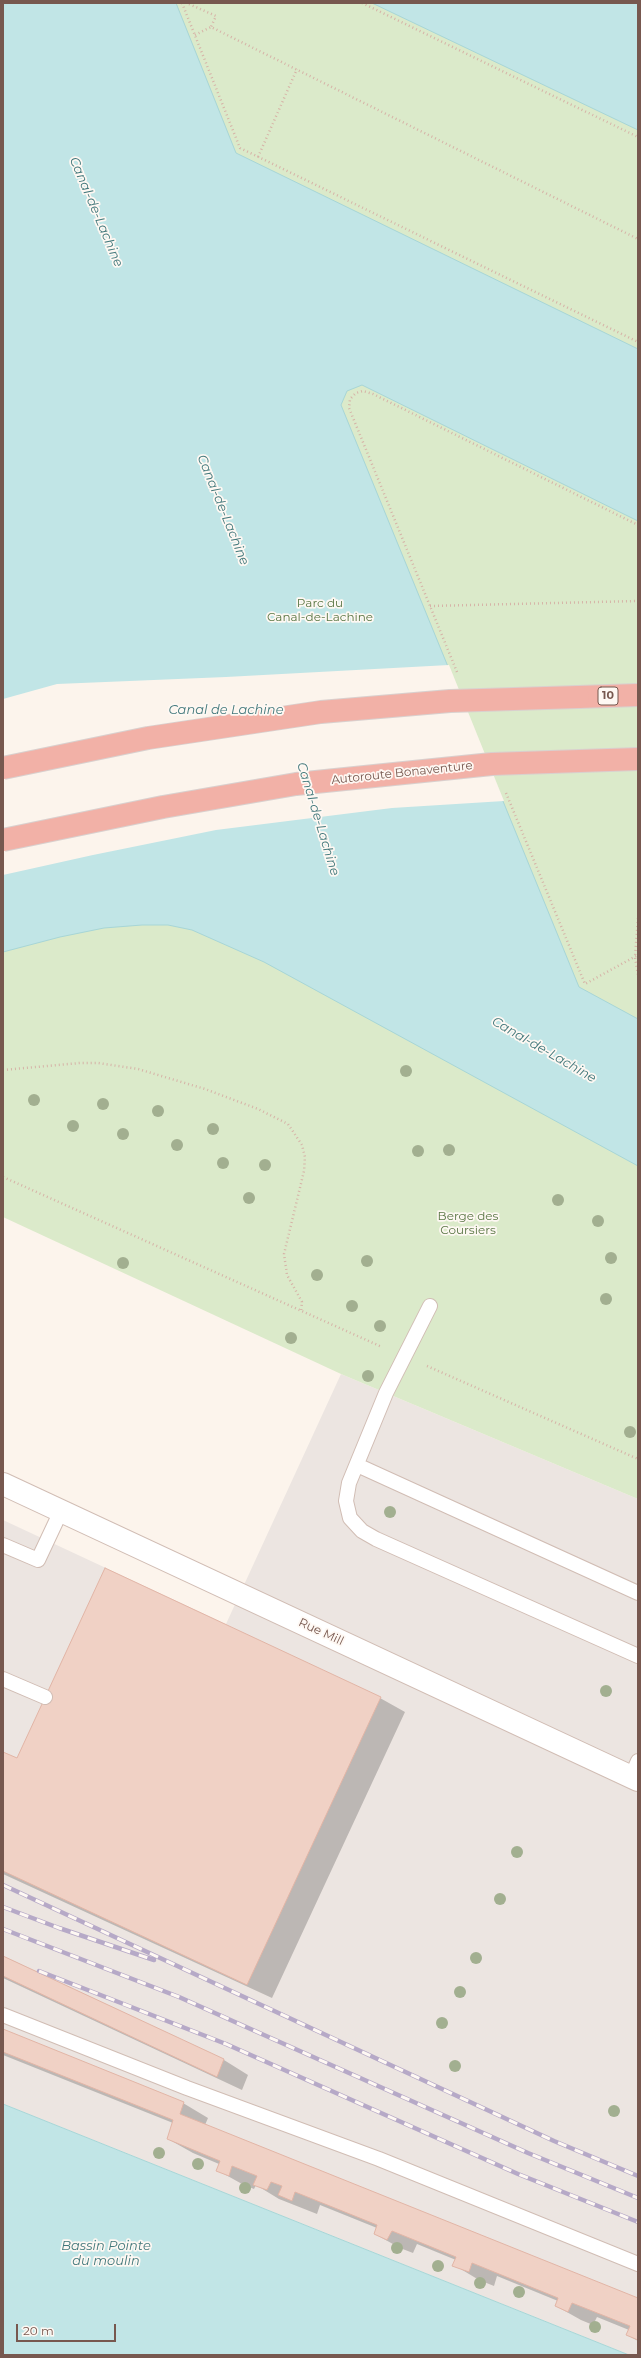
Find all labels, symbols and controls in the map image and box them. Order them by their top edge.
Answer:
water label: Canal-de-Lachine [66,155,126,269]
water label: Canal-de-Lachine [194,452,252,568]
park label: Parc du Canal-de-Lachine [267,596,373,624]
road number: 10 [598,687,618,705]
water label: Canal de Lachine [169,702,283,718]
street label: Autoroute Bonaventure [331,758,473,788]
water label: Canal-de-Lachine [293,760,343,878]
water label: Canal-de-Lachine [489,1014,599,1086]
park label: Berge des Coursiers [438,1209,498,1237]
street label: Rue Mill [296,1615,346,1649]
water label: Bassin Pointe du moulin [61,2238,151,2269]
scale bar [18,2316,118,2342]
text: 20 m [23,2323,54,2338]

